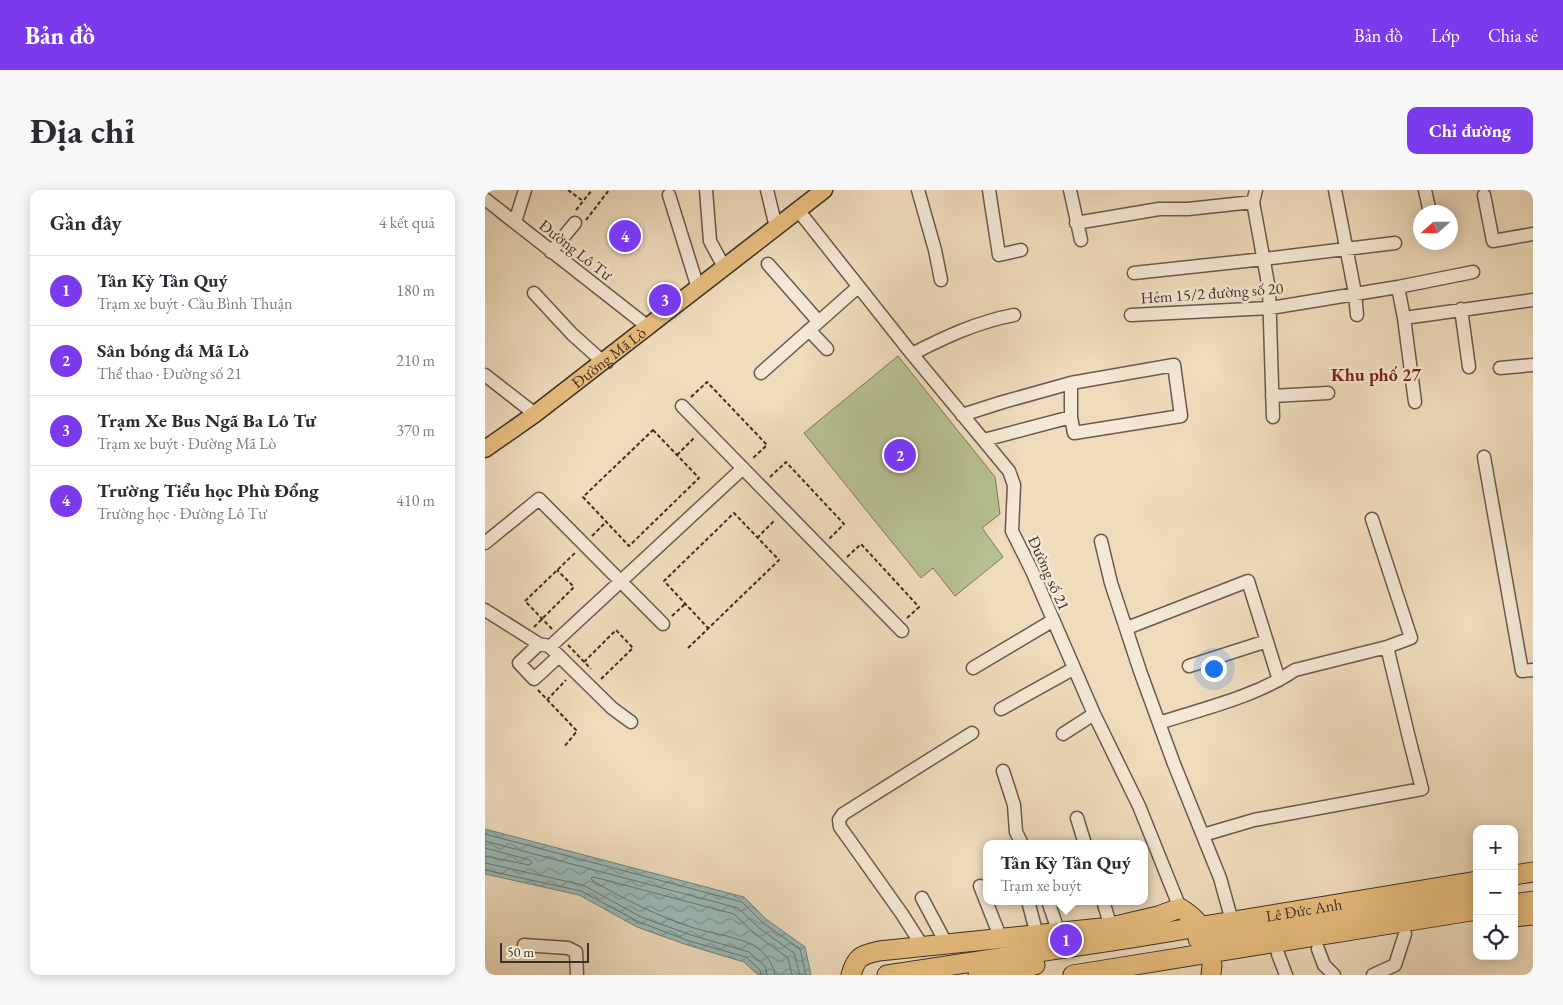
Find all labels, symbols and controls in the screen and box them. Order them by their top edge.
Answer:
text: Bản đồ [25,20,95,51]
text: Bản đồ [1354,24,1403,47]
text: Lớp [1431,24,1460,47]
text: Chia sẻ [1488,24,1538,47]
button: Chỉ đường [1407,107,1533,154]
text: Địa chỉ [30,108,135,153]
north arrow [1413,205,1458,250]
text: Gần đây [50,209,122,236]
text: 4 kết quả [379,212,435,233]
street label: Đường Lô Tư [535,215,617,285]
pin: 4 [609,217,641,255]
text: Tân Kỳ Tân Quý [97,268,228,293]
street label: Hẻm 15/2 đường số 20 [1140,278,1284,308]
text: 1 [62,280,70,301]
text: 180 m [396,280,435,301]
pin: 3 [649,281,681,319]
text: Trạm xe buýt · Cầu Bình Thuận [97,293,293,314]
street label: Đường Mã Lò [567,322,650,393]
text: Sân bóng đá Mã Lò [97,338,249,363]
text: 2 [62,350,70,371]
text: 210 m [396,350,435,371]
text: Thể thao · Đường số 21 [97,363,242,384]
district label: Khu phố 27 [1331,363,1422,386]
text: Trạm Xe Bus Ngã Ba Lô Tư [97,408,316,433]
text: 3 [62,420,70,441]
text: 370 m [396,420,435,441]
text: Trạm xe buýt · Đường Mã Lò [97,433,276,454]
pin: 2 [884,436,916,474]
text: Trường Tiểu học Phù Đổng [97,478,319,503]
text: 4 [62,490,70,511]
text: 410 m [396,490,435,511]
text: Trường học · Đường Lô Tư [97,503,267,524]
street label: Đường số 21 [1023,532,1075,614]
your location [1201,656,1227,682]
map controls [1473,825,1518,960]
button: + [1473,825,1518,870]
popup [983,840,1148,905]
text: Tân Kỳ Tân Quý [1000,850,1131,875]
button: − [1473,870,1518,915]
text: Trạm xe buýt [1000,875,1081,896]
street label: Lê Đức Anh [1264,893,1344,926]
button: locate [1473,915,1518,960]
pin: 1 [1050,921,1082,959]
scale bar [500,940,589,963]
text: 50 m [507,943,534,961]

